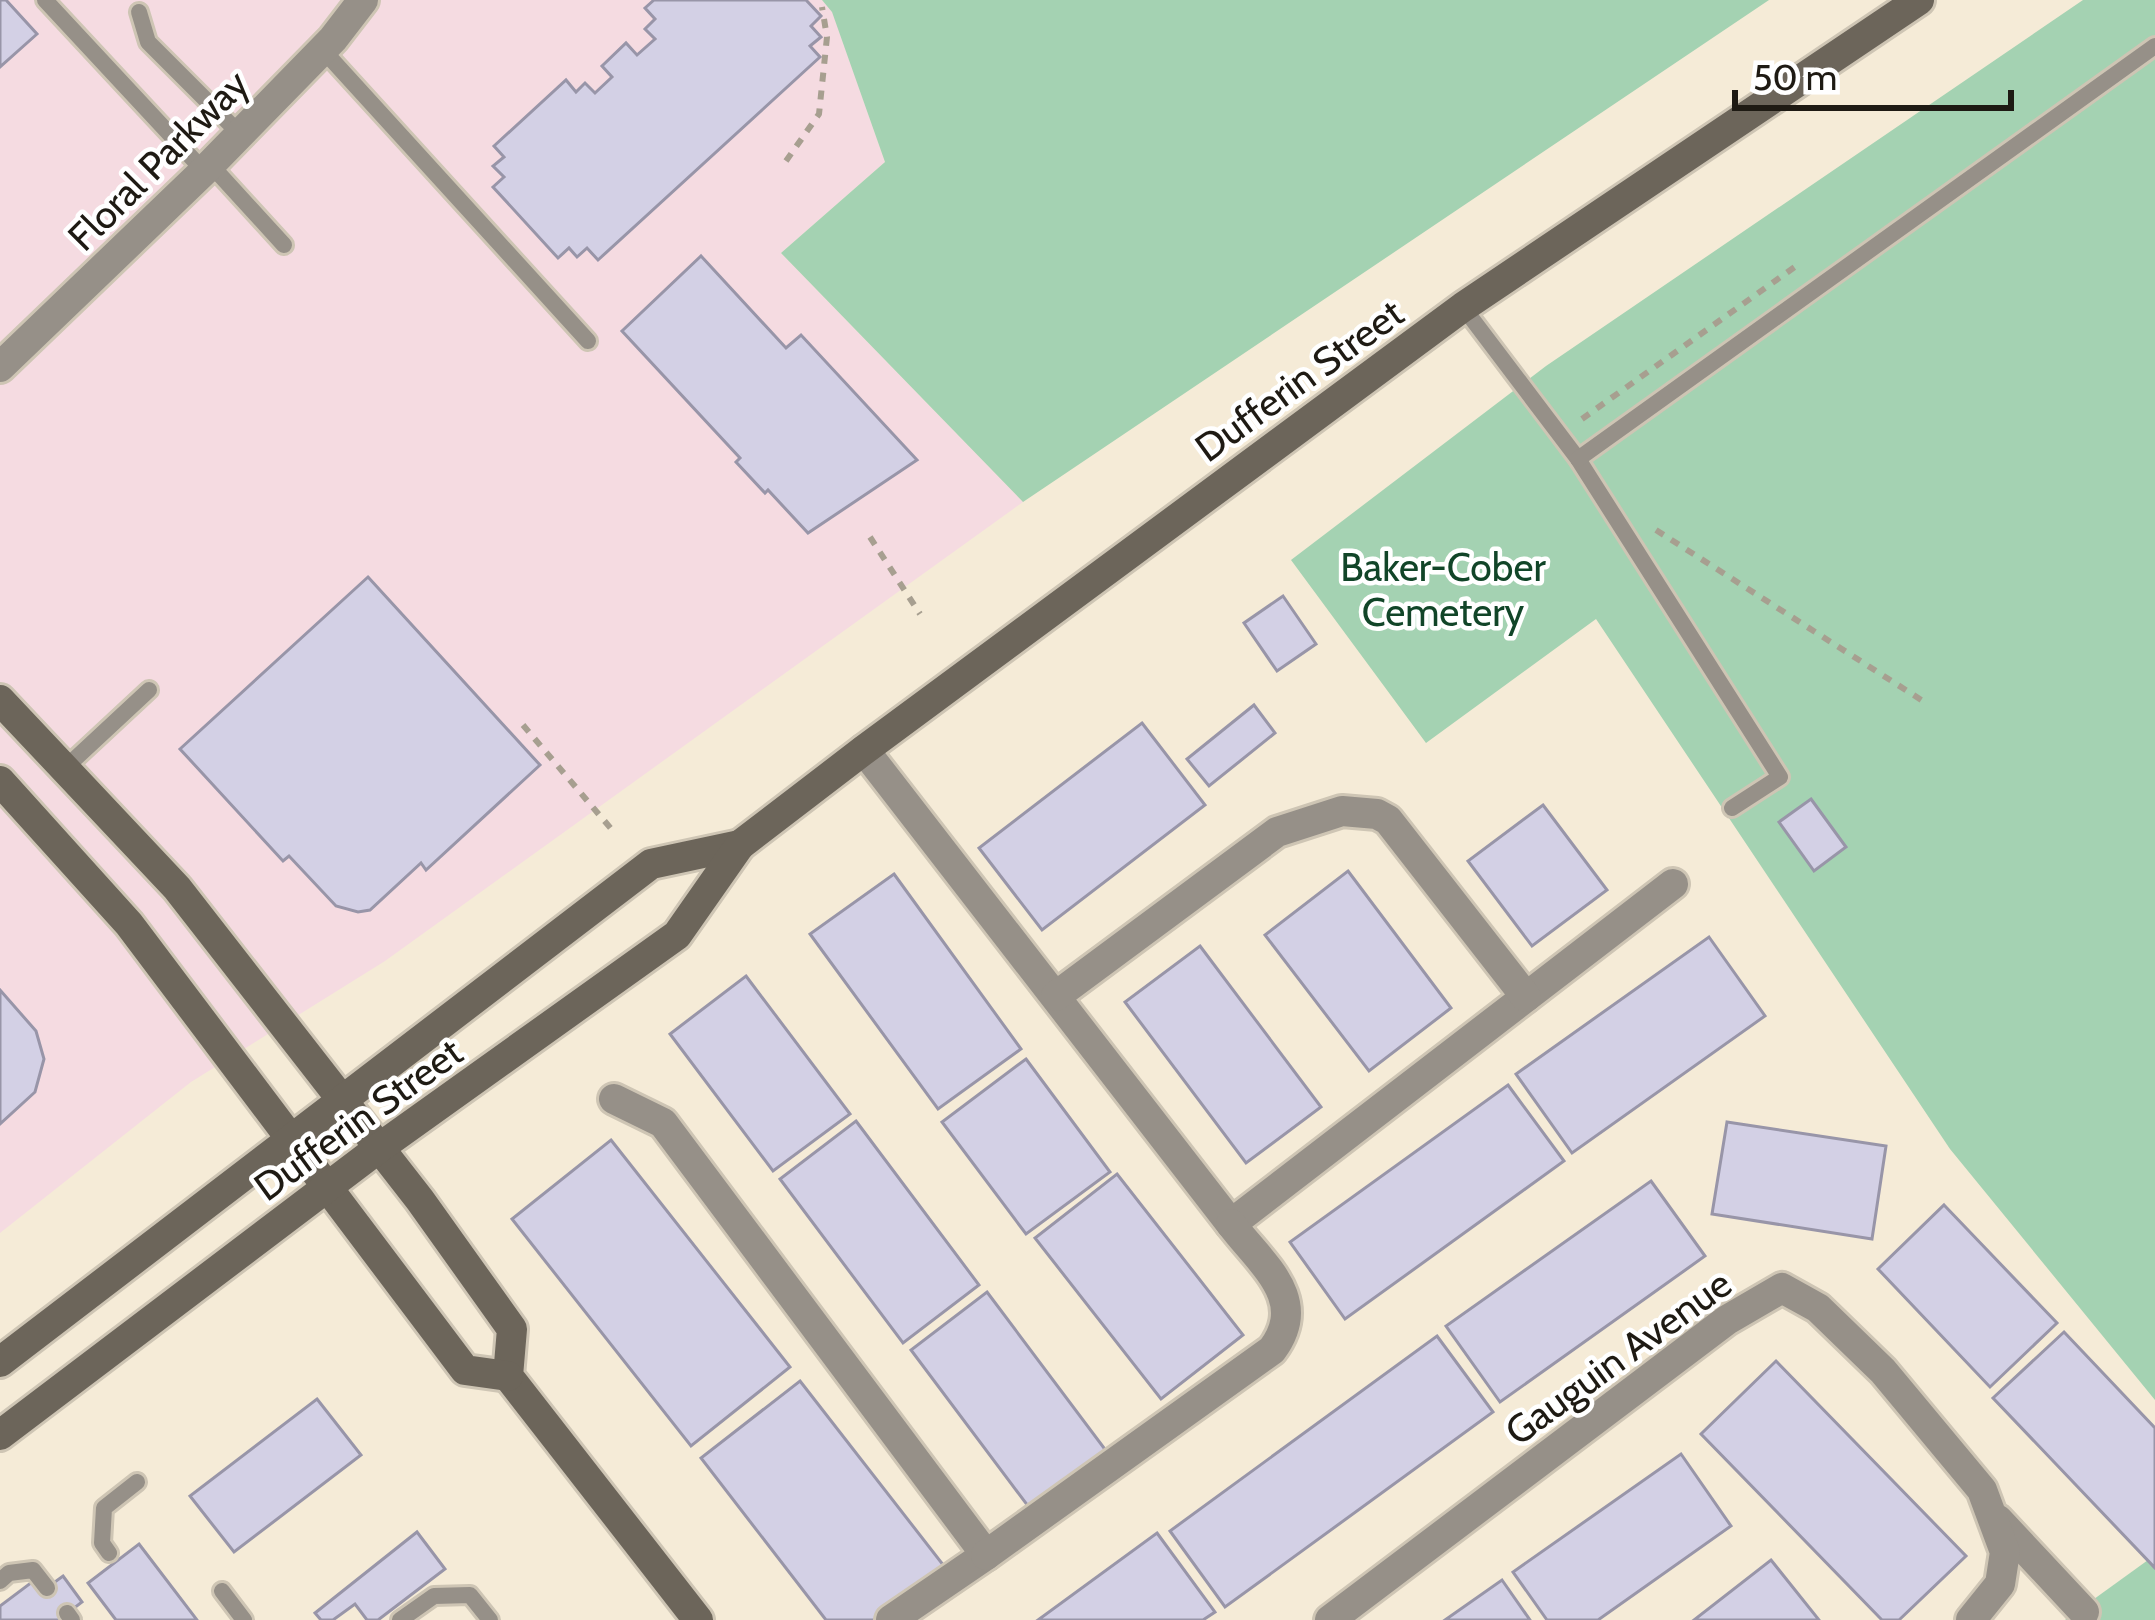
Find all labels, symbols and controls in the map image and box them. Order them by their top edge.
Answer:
scale bar [1735,36,2011,110]
text: 50 m [1753,55,1837,99]
street label: Floral Parkway [58,60,258,260]
street label: Dufferin Street [1186,288,1412,472]
park label: Baker-Cober Cemetery [1340,543,1546,636]
street label: Dufferin Street [245,1027,471,1211]
street label: Gauguin Avenue [1496,1259,1740,1455]

